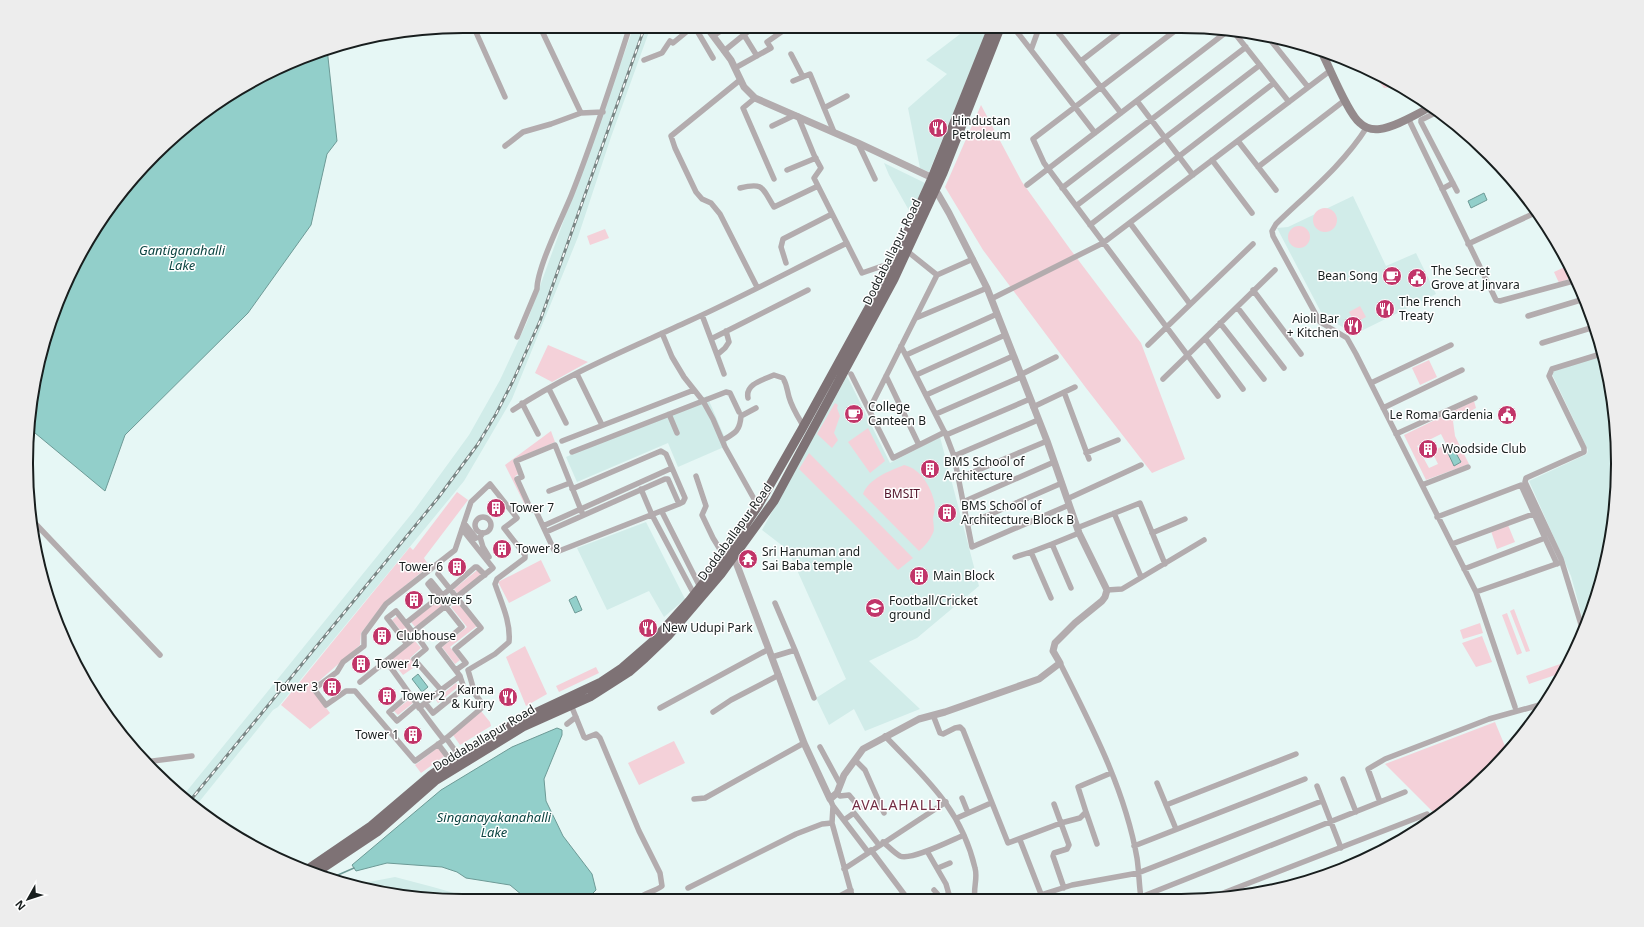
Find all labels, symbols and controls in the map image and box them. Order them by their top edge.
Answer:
place label: Hindustan Petroleum [952,112,1011,143]
restaurant icon: Hindustan Petroleum [927,117,949,139]
street label: Doddaballapur Road [858,196,925,308]
water label: Gantiganahalli Lake [139,241,226,274]
place label: The Secret Grove at Jinvara [1431,262,1520,293]
cafe icon: Bean Song [1381,265,1403,287]
place label: Bean Song [1318,267,1378,284]
public building icon: The Secret Grove at Jinvara [1406,267,1428,289]
place label: The French Treaty [1399,293,1461,324]
restaurant icon: The French Treaty [1374,298,1396,320]
place label: Aioli Bar + Kitchen [1287,310,1339,341]
restaurant icon: Aioli Bar + Kitchen [1342,315,1364,337]
place label: College Canteen B [868,398,926,429]
cafe icon: College Canteen B [843,403,865,425]
public building icon: Le Roma Gardenia [1496,404,1518,426]
place label: Le Roma Gardenia [1389,406,1493,423]
building icon: Woodside Club [1417,438,1439,460]
place label: Woodside Club [1442,440,1526,457]
place label: BMS School of Architecture [944,453,1025,484]
building icon: BMS School of Architecture [919,458,941,480]
street label: Doddaballapur Road [694,480,776,584]
park label: BMSIT [884,485,920,502]
building icon: Tower 7 [485,497,507,519]
place label: BMS School of Architecture Block B [961,497,1074,528]
place label: Tower 7 [510,499,554,516]
building icon: BMS School of Architecture Block B [936,502,958,524]
building icon: Tower 8 [491,538,513,560]
place label: Tower 8 [516,540,560,557]
place label: Sri Hanuman and Sai Baba temple [762,543,860,574]
temple icon: Sri Hanuman and Sai Baba temple [737,548,759,570]
building icon: Tower 6 [446,556,468,578]
place label: Tower 6 [399,558,443,575]
building icon: Main Block [908,565,930,587]
place label: Main Block [933,567,995,584]
building icon: Tower 5 [403,589,425,611]
place label: Tower 5 [428,591,472,608]
place label: Football/Cricket ground [889,592,978,623]
school or university icon: Football/Cricket ground [864,597,886,619]
restaurant icon: New Udupi Park [637,617,659,639]
place label: New Udupi Park [662,619,753,636]
building icon: Clubhouse [371,625,393,647]
place label: Clubhouse [396,627,456,644]
building icon: Tower 4 [350,653,372,675]
place label: Tower 4 [375,655,419,672]
building icon: Tower 3 [321,676,343,698]
place label: Tower 3 [274,678,318,695]
place label: Karma & Kurry [451,681,495,712]
building icon: Tower 2 [376,685,398,707]
restaurant icon: Karma & Kurry [497,686,519,708]
place label: Tower 2 [401,687,445,704]
street label: Doddaballapur Road [430,700,538,775]
building icon: Tower 1 [402,724,424,746]
place label: Tower 1 [355,726,399,743]
district label: AVALAHALLI [852,795,942,814]
water label: Singanayakanahalli Lake [437,808,552,841]
north arrow [8,879,48,919]
text: N [11,897,28,914]

